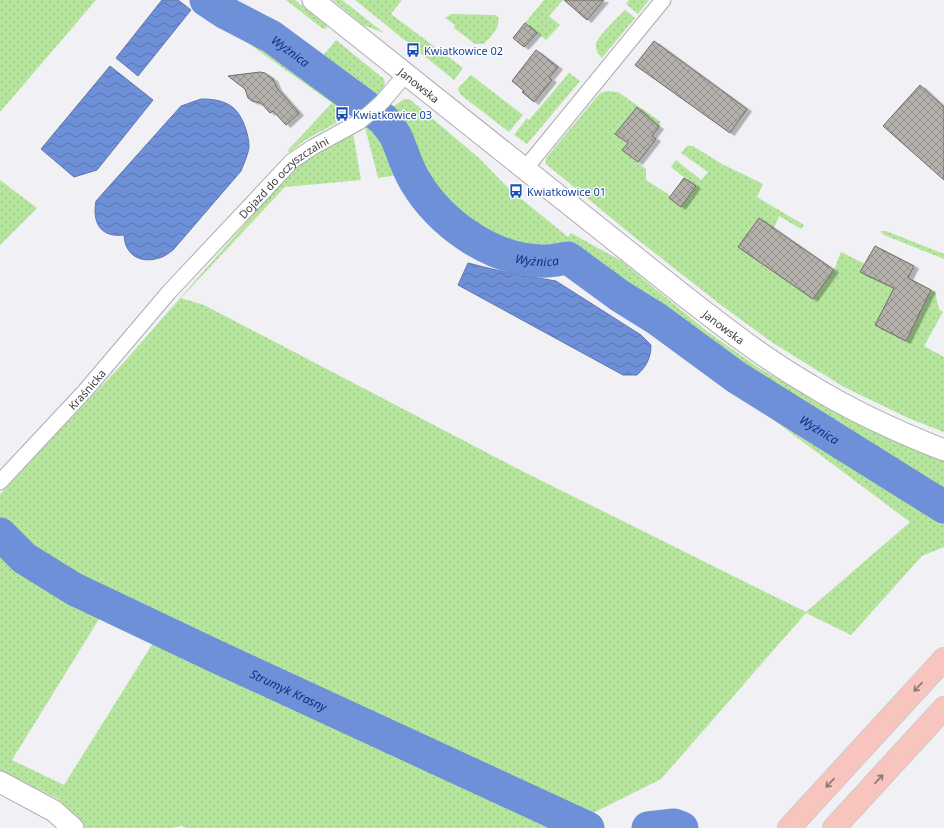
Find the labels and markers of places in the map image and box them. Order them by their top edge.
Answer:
bus stop icon: Kwiatkowice 02 [405,42,421,58]
place label: Kwiatkowice 02 [424,43,503,58]
bus stop icon: Kwiatkowice 03 [334,106,350,122]
place label: Kwiatkowice 03 [353,107,432,122]
bus stop icon: Kwiatkowice 01 [508,183,524,199]
place label: Kwiatkowice 01 [527,184,606,199]

